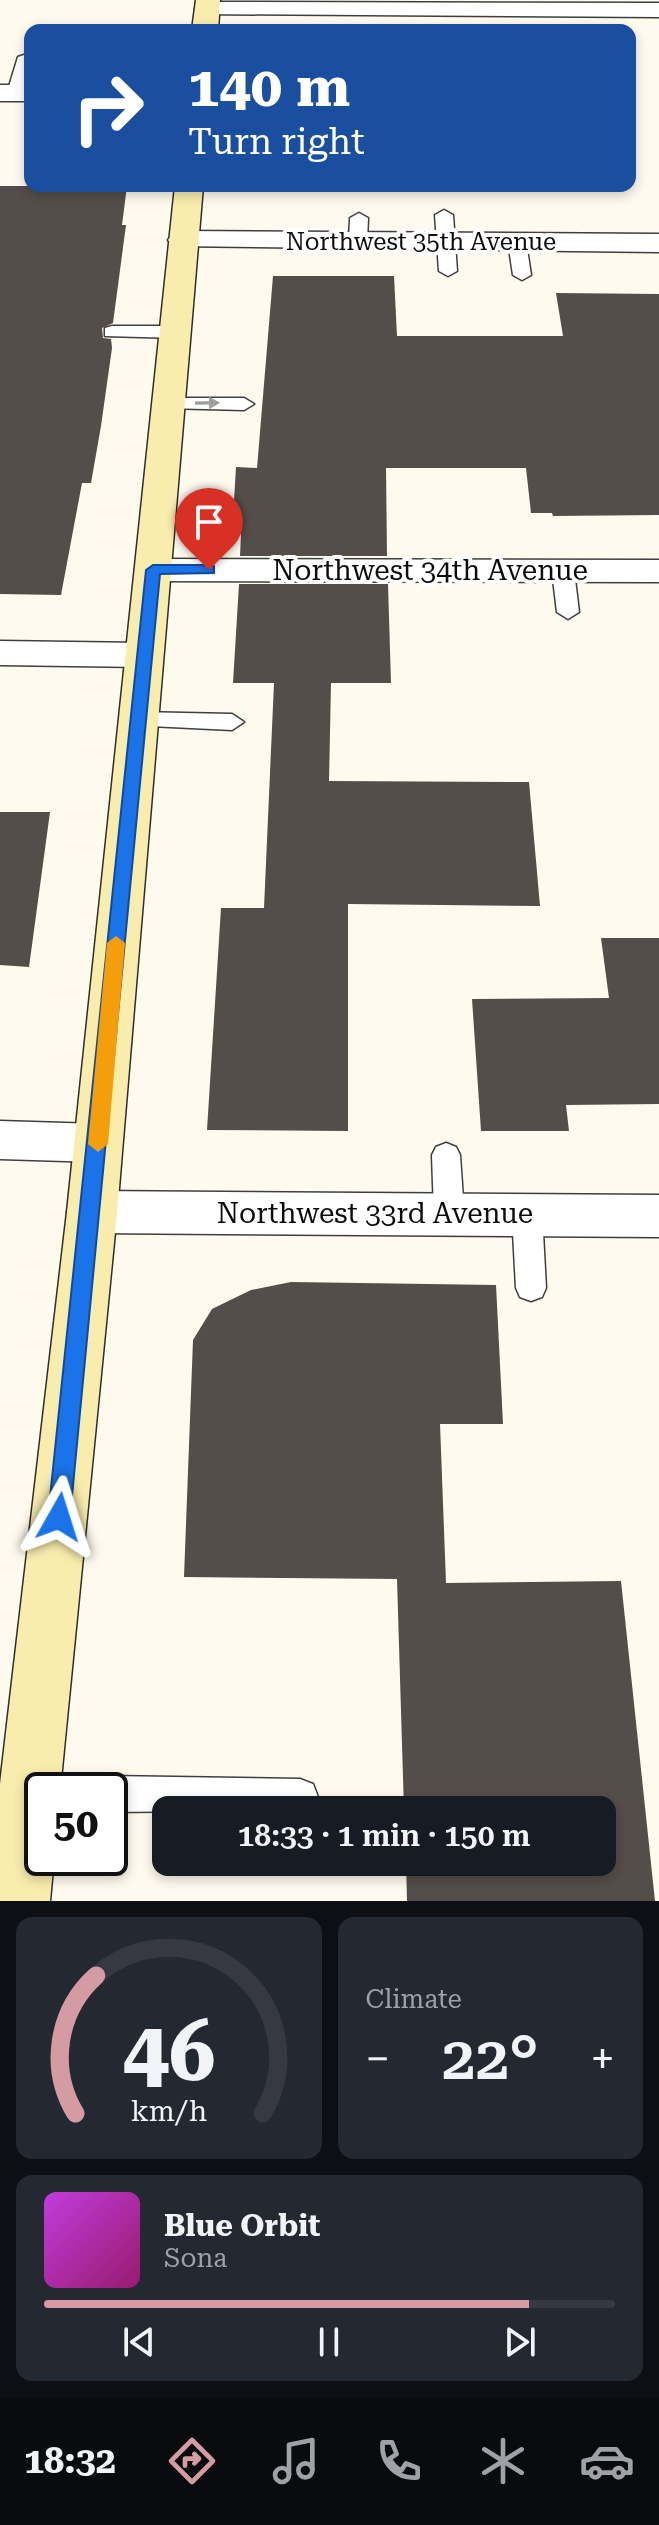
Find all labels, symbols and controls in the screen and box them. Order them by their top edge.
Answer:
text: 140 m [188,54,350,120]
icon: right [56,56,160,160]
text: Turn right [188,121,365,163]
street label: Northwest 35th Avenue [286,228,556,256]
one-way arrow [195,397,220,410]
pin [175,488,243,570]
icon: arrive [187,500,231,544]
street label: Northwest 34th Avenue [272,554,588,587]
street label: Northwest 33rd Avenue [217,1197,533,1230]
position arrow [17,1475,101,1559]
speed limit sign: 50 [24,1772,128,1876]
text: 18:33 · 1 min · 150 m [238,1818,530,1853]
text: Climate [366,1984,462,2014]
text: 46 [122,2003,215,2100]
text: 22° [442,2023,539,2094]
text: − [366,2033,390,2085]
text: + [590,2033,615,2085]
text: km/h [130,2094,207,2128]
text: Blue Orbit [164,2208,320,2243]
text: Sona [164,2243,227,2273]
icon: previous [117,2320,161,2364]
icon: pause [307,2320,351,2364]
icon: next [498,2320,542,2364]
icon: directions [164,2433,220,2489]
icon: music [268,2433,324,2489]
icon: phone [371,2433,427,2489]
icon: climate [475,2433,531,2489]
icon: car [579,2433,635,2489]
text: 18:32 [24,2440,116,2482]

